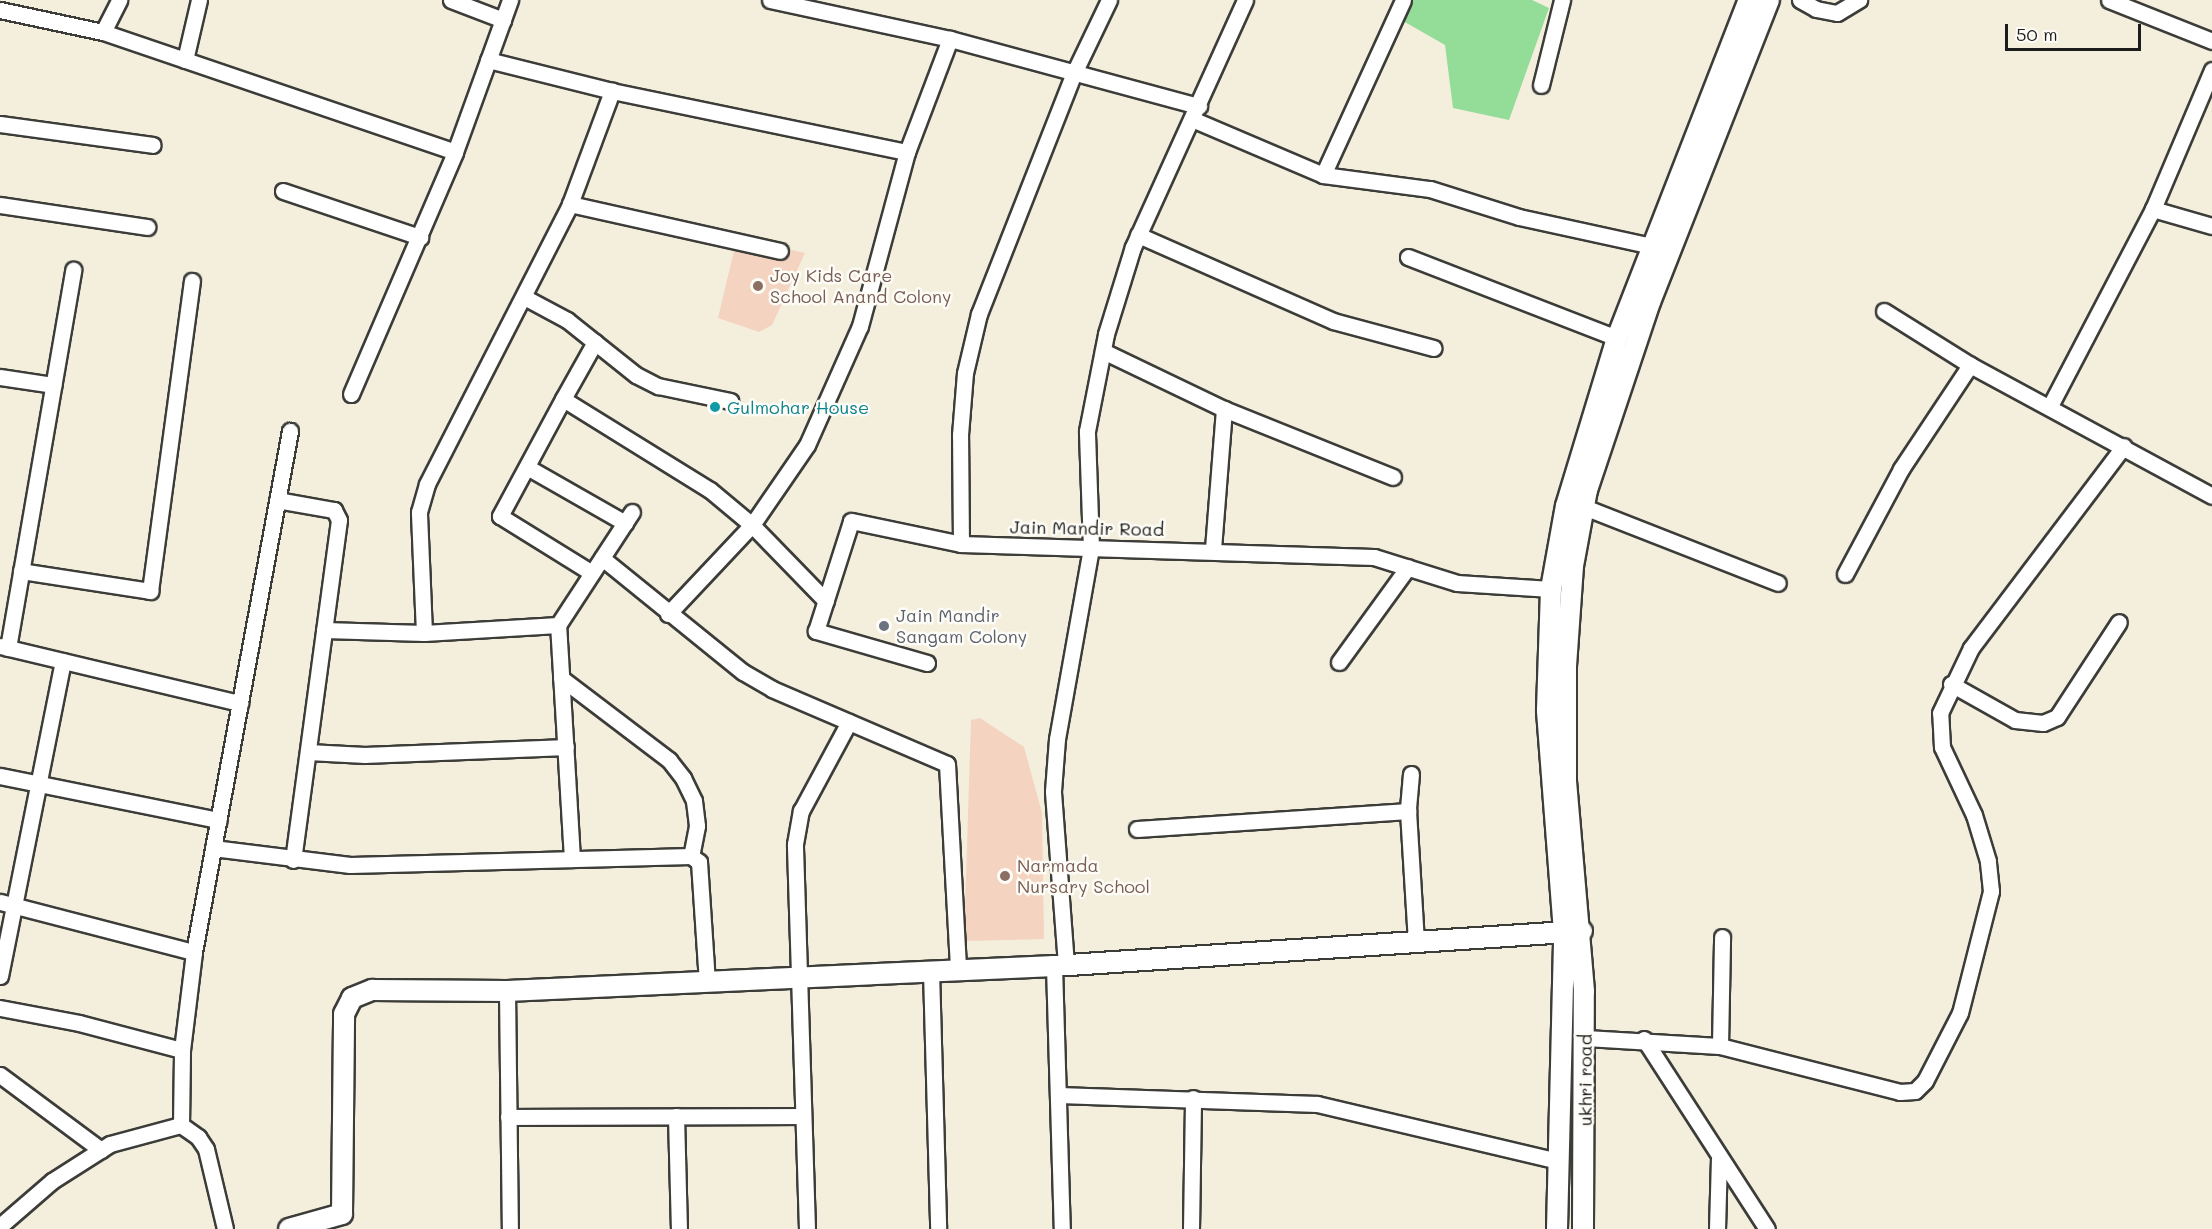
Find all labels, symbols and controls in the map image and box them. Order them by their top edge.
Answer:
scale bar [2008,12,2144,50]
text: 50 m [2016,22,2058,46]
place label: Joy Kids Care School Anand Colony [770,265,951,308]
marker: Joy Kids Care School Anand Colony [751,279,765,293]
place label: Gulmohar House [727,396,869,418]
marker: Gulmohar House [708,400,722,414]
street label: Jain Mandir Road [1010,516,1164,540]
place label: Jain Mandir Sangam Colony [896,605,1027,648]
marker: Jain Mandir Sangam Colony [877,619,891,633]
place label: Narmada Nursary School [1017,855,1150,898]
marker: Narmada Nursary School [998,869,1012,883]
street label: ukhri road [1574,1034,1596,1126]

